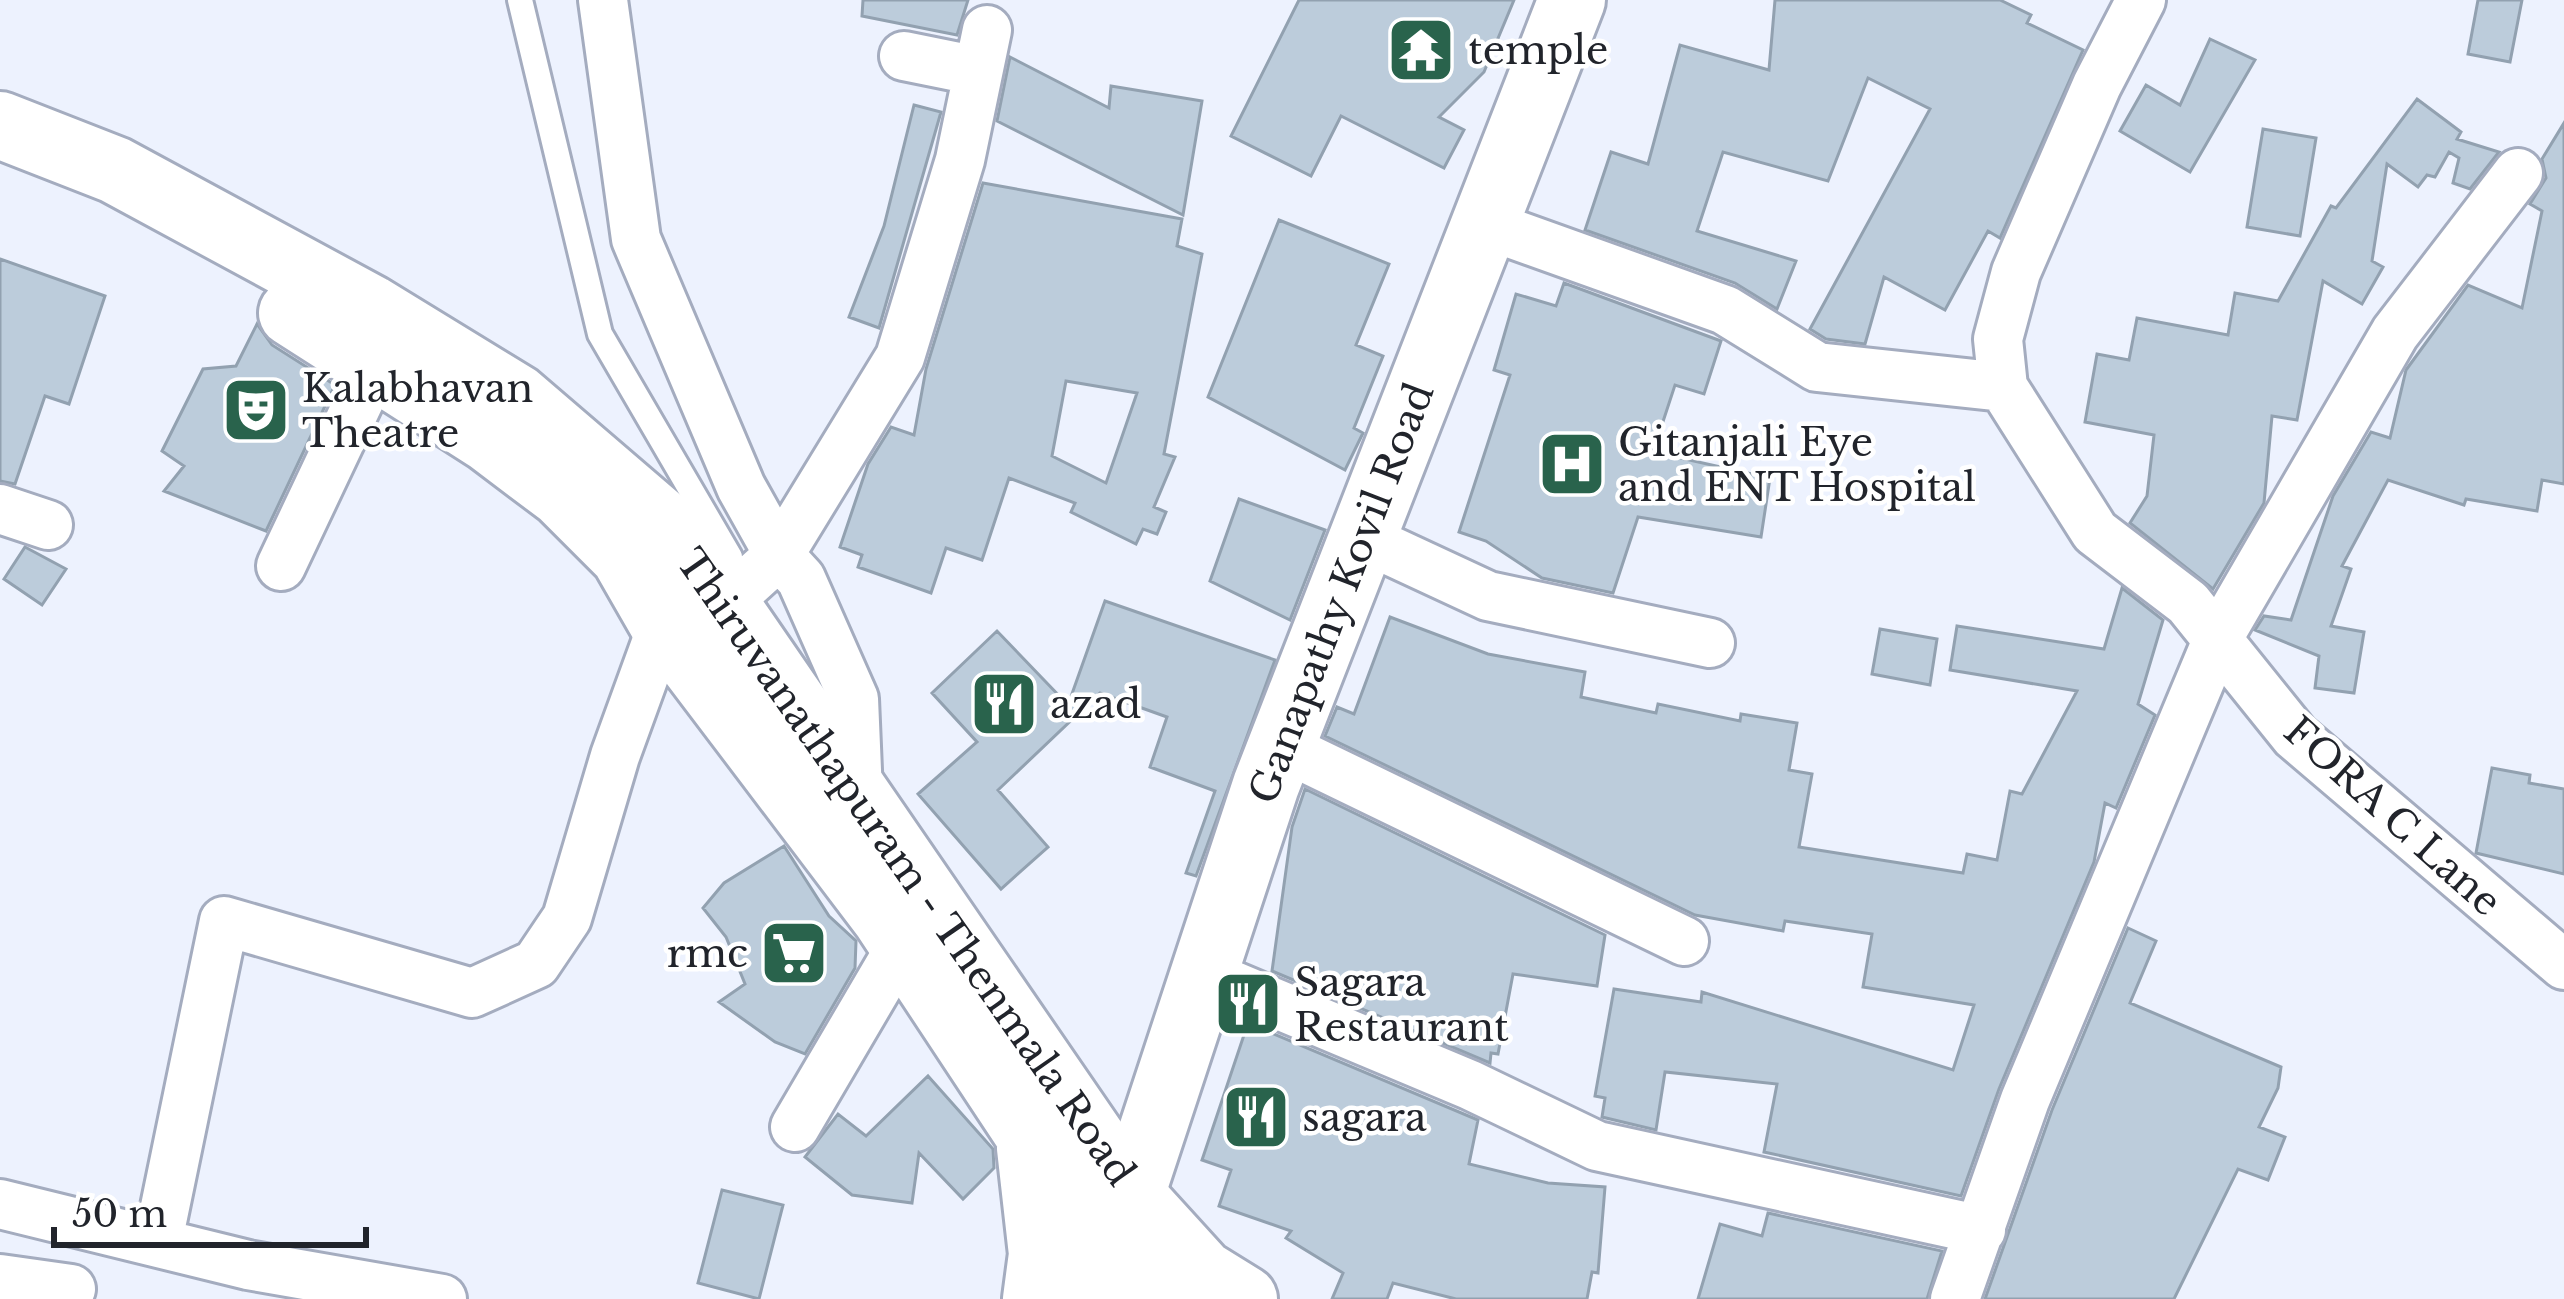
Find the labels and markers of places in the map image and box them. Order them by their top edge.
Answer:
temple icon: temple [1386,15,1456,85]
place label: temple [1468,26,1608,75]
place label: Kalabhavan Theatre [302,364,533,458]
theatre icon: Kalabhavan Theatre [221,375,291,445]
place label: Gitanjali Eye and ENT Hospital [1618,418,1976,512]
hospital icon: Gitanjali Eye and ENT Hospital [1537,429,1607,499]
restaurant icon: azad [969,669,1039,739]
place label: azad [1050,680,1141,729]
supermarket icon: rmc [759,918,829,988]
place label: rmc [667,929,748,978]
place label: Sagara Restaurant [1294,958,1509,1052]
restaurant icon: Sagara Restaurant [1213,969,1283,1039]
restaurant icon: sagara [1221,1082,1291,1152]
place label: sagara [1302,1093,1427,1142]

